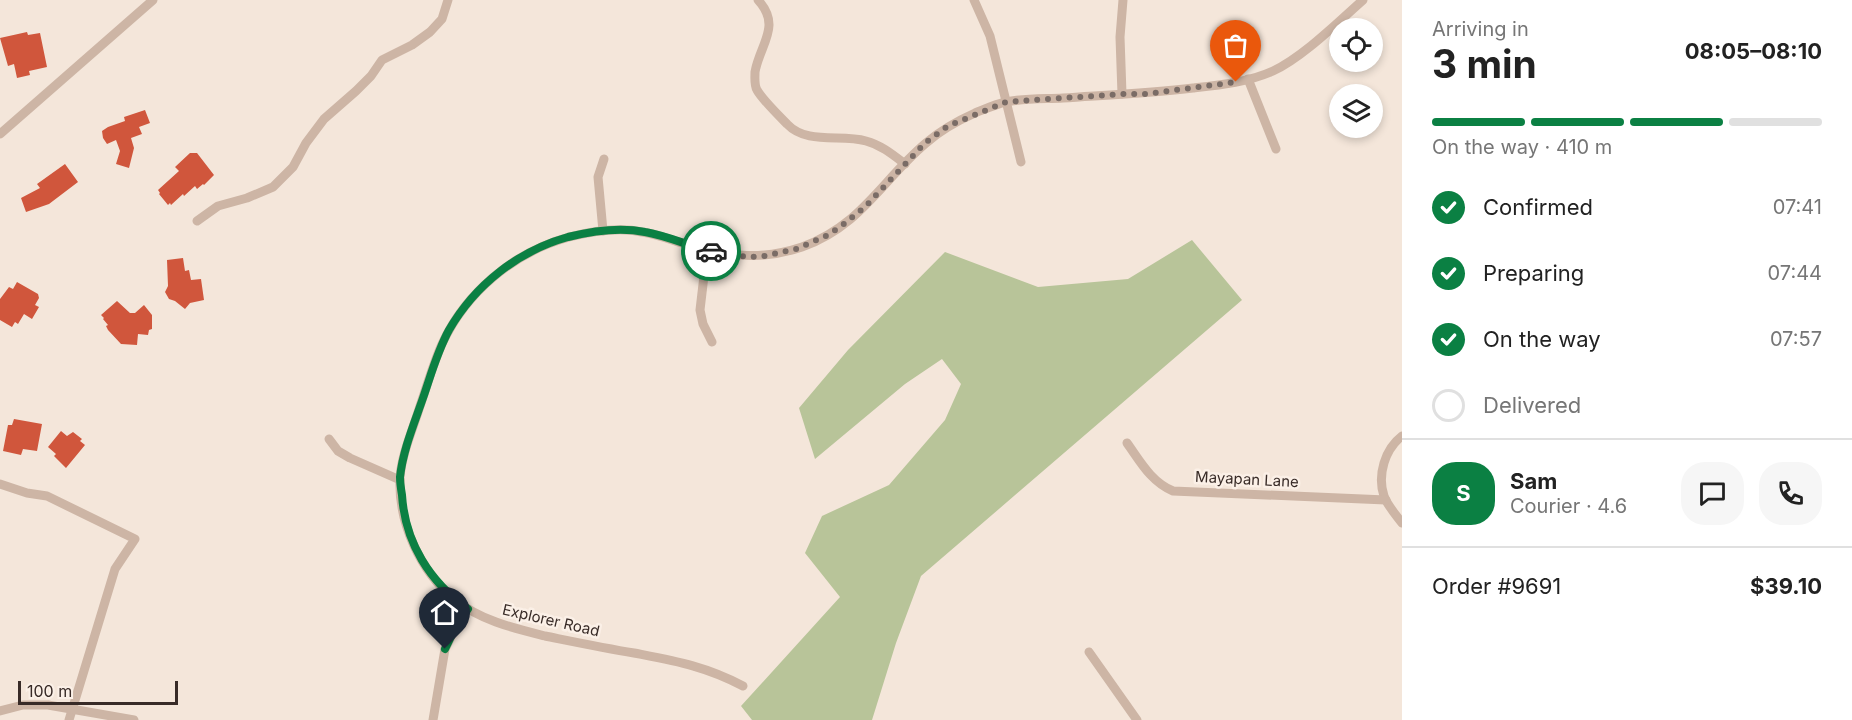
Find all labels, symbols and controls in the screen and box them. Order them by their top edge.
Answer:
text: Arriving in [1432,17,1529,41]
map controls [1329,18,1383,138]
button: locate [1329,18,1383,72]
pin [1210,20,1261,82]
icon: bag [1219,29,1252,62]
text: 08:05–08:10 [1685,38,1822,64]
text: 3 min [1432,40,1537,87]
button: layers [1329,84,1383,138]
text: On the way · 410 m [1432,135,1612,159]
icon: check [1432,191,1465,224]
text: Confirmed [1483,194,1593,220]
text: 07:41 [1773,195,1822,219]
courier [681,221,741,281]
icon: car [695,235,728,268]
icon: check [1432,257,1465,290]
text: Preparing [1483,260,1584,286]
text: 07:44 [1768,261,1822,285]
icon: check [1432,323,1465,356]
text: On the way [1483,326,1601,352]
text: 07:57 [1770,327,1822,351]
text: Delivered [1483,392,1581,418]
button: chat [1681,462,1744,525]
button: phone [1759,462,1822,525]
street label: Mayapan Lane [1195,467,1299,491]
text: Sam [1510,468,1557,494]
text: S [1456,480,1471,506]
text: Courier · 4.6 [1510,494,1627,518]
text: Order #9691 [1432,573,1561,599]
text: $39.10 [1750,573,1822,599]
pin [419,587,470,649]
icon: home [428,596,461,629]
street label: Explorer Road [501,600,601,640]
scale bar [18,678,178,706]
text: 100 m [27,681,72,701]

